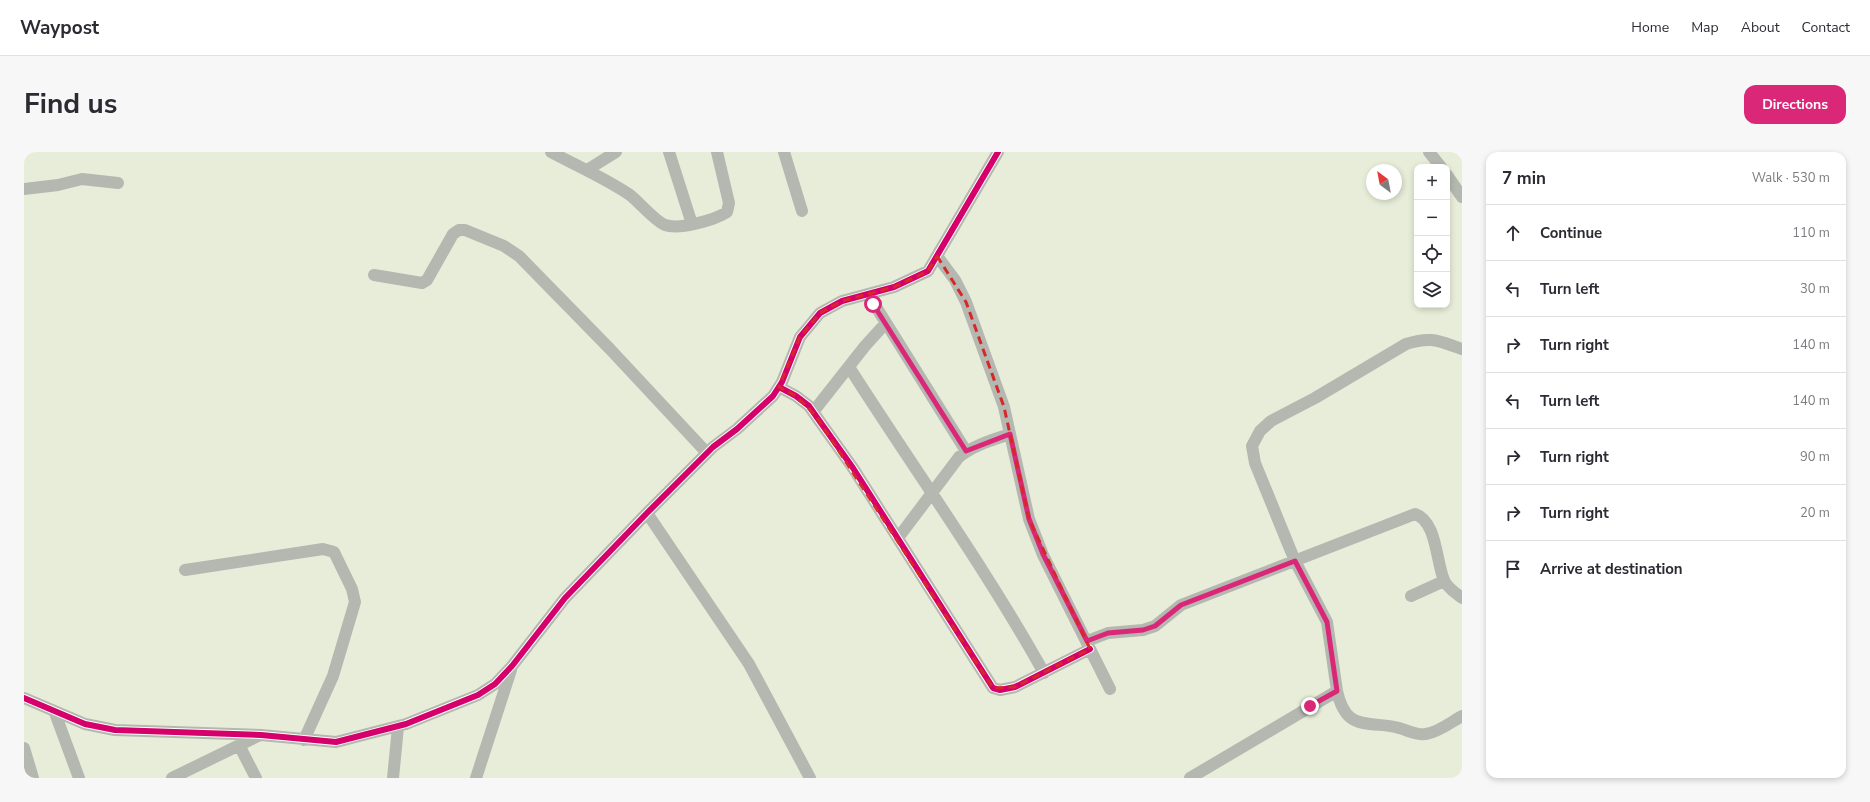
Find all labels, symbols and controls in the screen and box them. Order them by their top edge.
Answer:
text: Waypost [20,15,99,41]
text: Home [1631,18,1669,37]
text: Map [1691,18,1719,37]
text: About [1741,18,1780,37]
text: Contact [1802,18,1850,37]
text: Find us [24,85,118,123]
button: Directions [1744,85,1846,124]
north arrow [1366,164,1402,200]
map controls [1414,164,1450,308]
button: + [1414,164,1450,200]
text: 7 min [1502,167,1546,190]
text: Walk · 530 m [1752,169,1830,187]
button: − [1414,200,1450,236]
icon: ahead [1502,222,1524,244]
text: Continue [1540,223,1602,243]
text: 110 m [1792,224,1830,242]
button: locate [1414,236,1450,272]
button: layers [1414,272,1450,308]
icon: left [1502,278,1524,300]
text: Turn left [1540,279,1599,299]
text: 30 m [1800,280,1830,298]
route start [864,295,882,313]
icon: right [1502,334,1524,356]
text: Turn right [1540,335,1609,355]
text: 140 m [1792,336,1830,354]
icon: left [1502,390,1524,412]
text: Turn left [1540,391,1599,411]
text: 140 m [1792,392,1830,410]
icon: right [1502,446,1524,468]
text: Turn right [1540,447,1609,467]
text: 90 m [1800,448,1830,466]
icon: right [1502,502,1524,524]
text: Turn right [1540,503,1609,523]
text: 20 m [1800,504,1830,522]
icon: arrive [1502,558,1524,580]
text: Arrive at destination [1540,559,1683,579]
route end [1301,697,1319,715]

